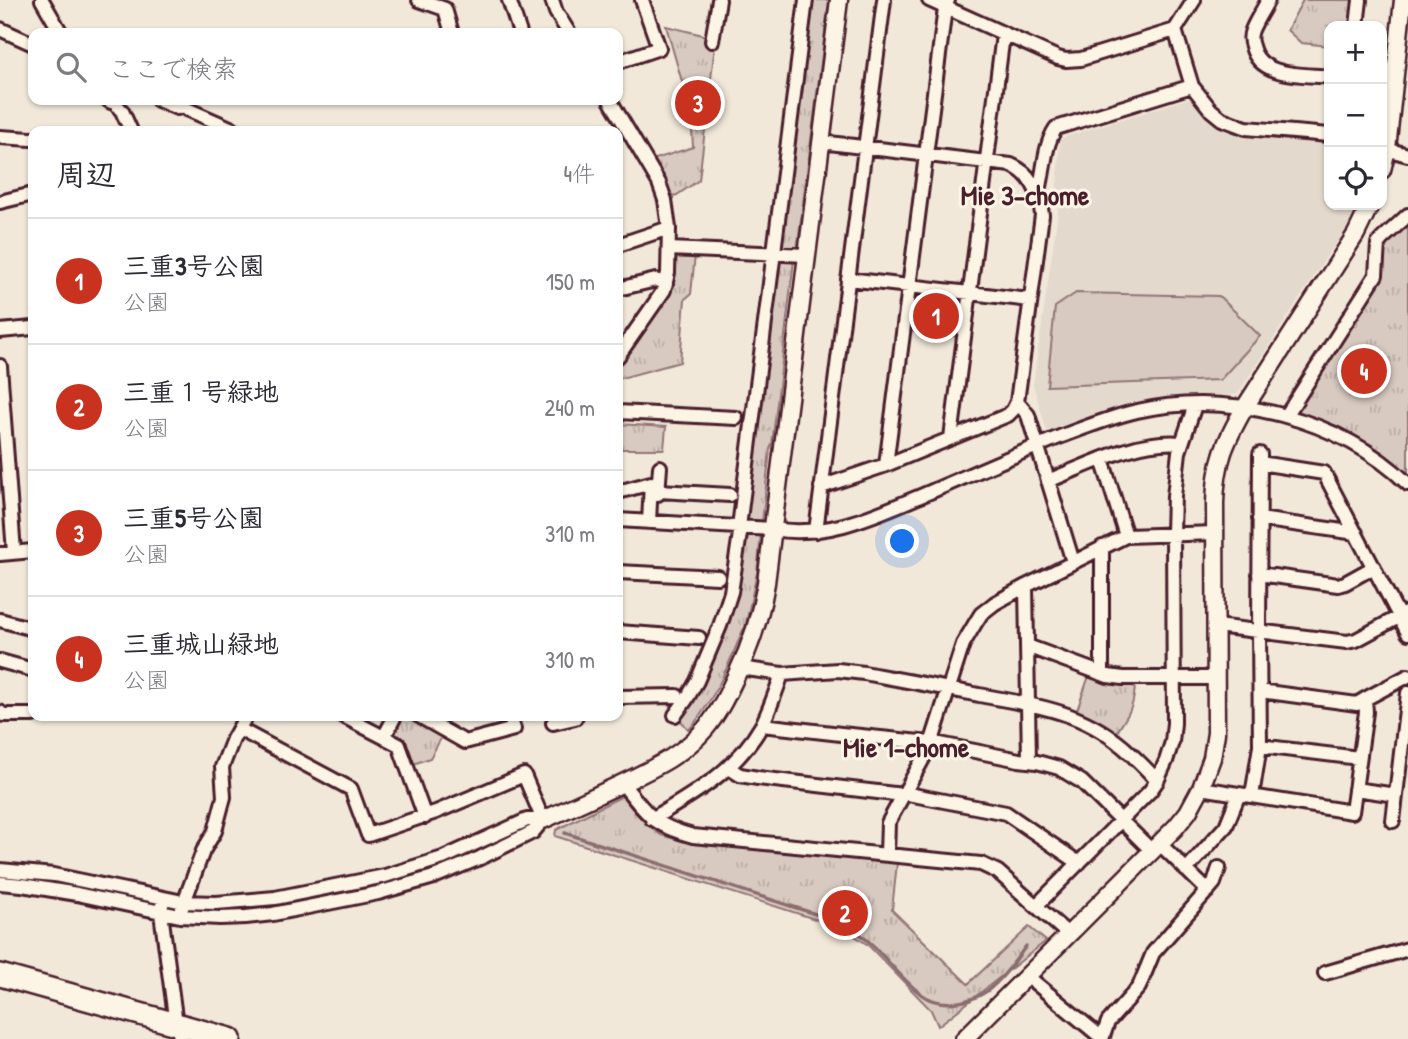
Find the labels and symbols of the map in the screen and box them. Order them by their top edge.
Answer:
pin: 3 [675,77,721,129]
district label: Mie 3-chome [961,176,1090,214]
pin: 1 [913,290,959,342]
pin: 4 [1341,345,1387,397]
your location [885,524,919,558]
district label: Mie 1-chome [843,728,970,766]
pin: 2 [822,887,868,939]

